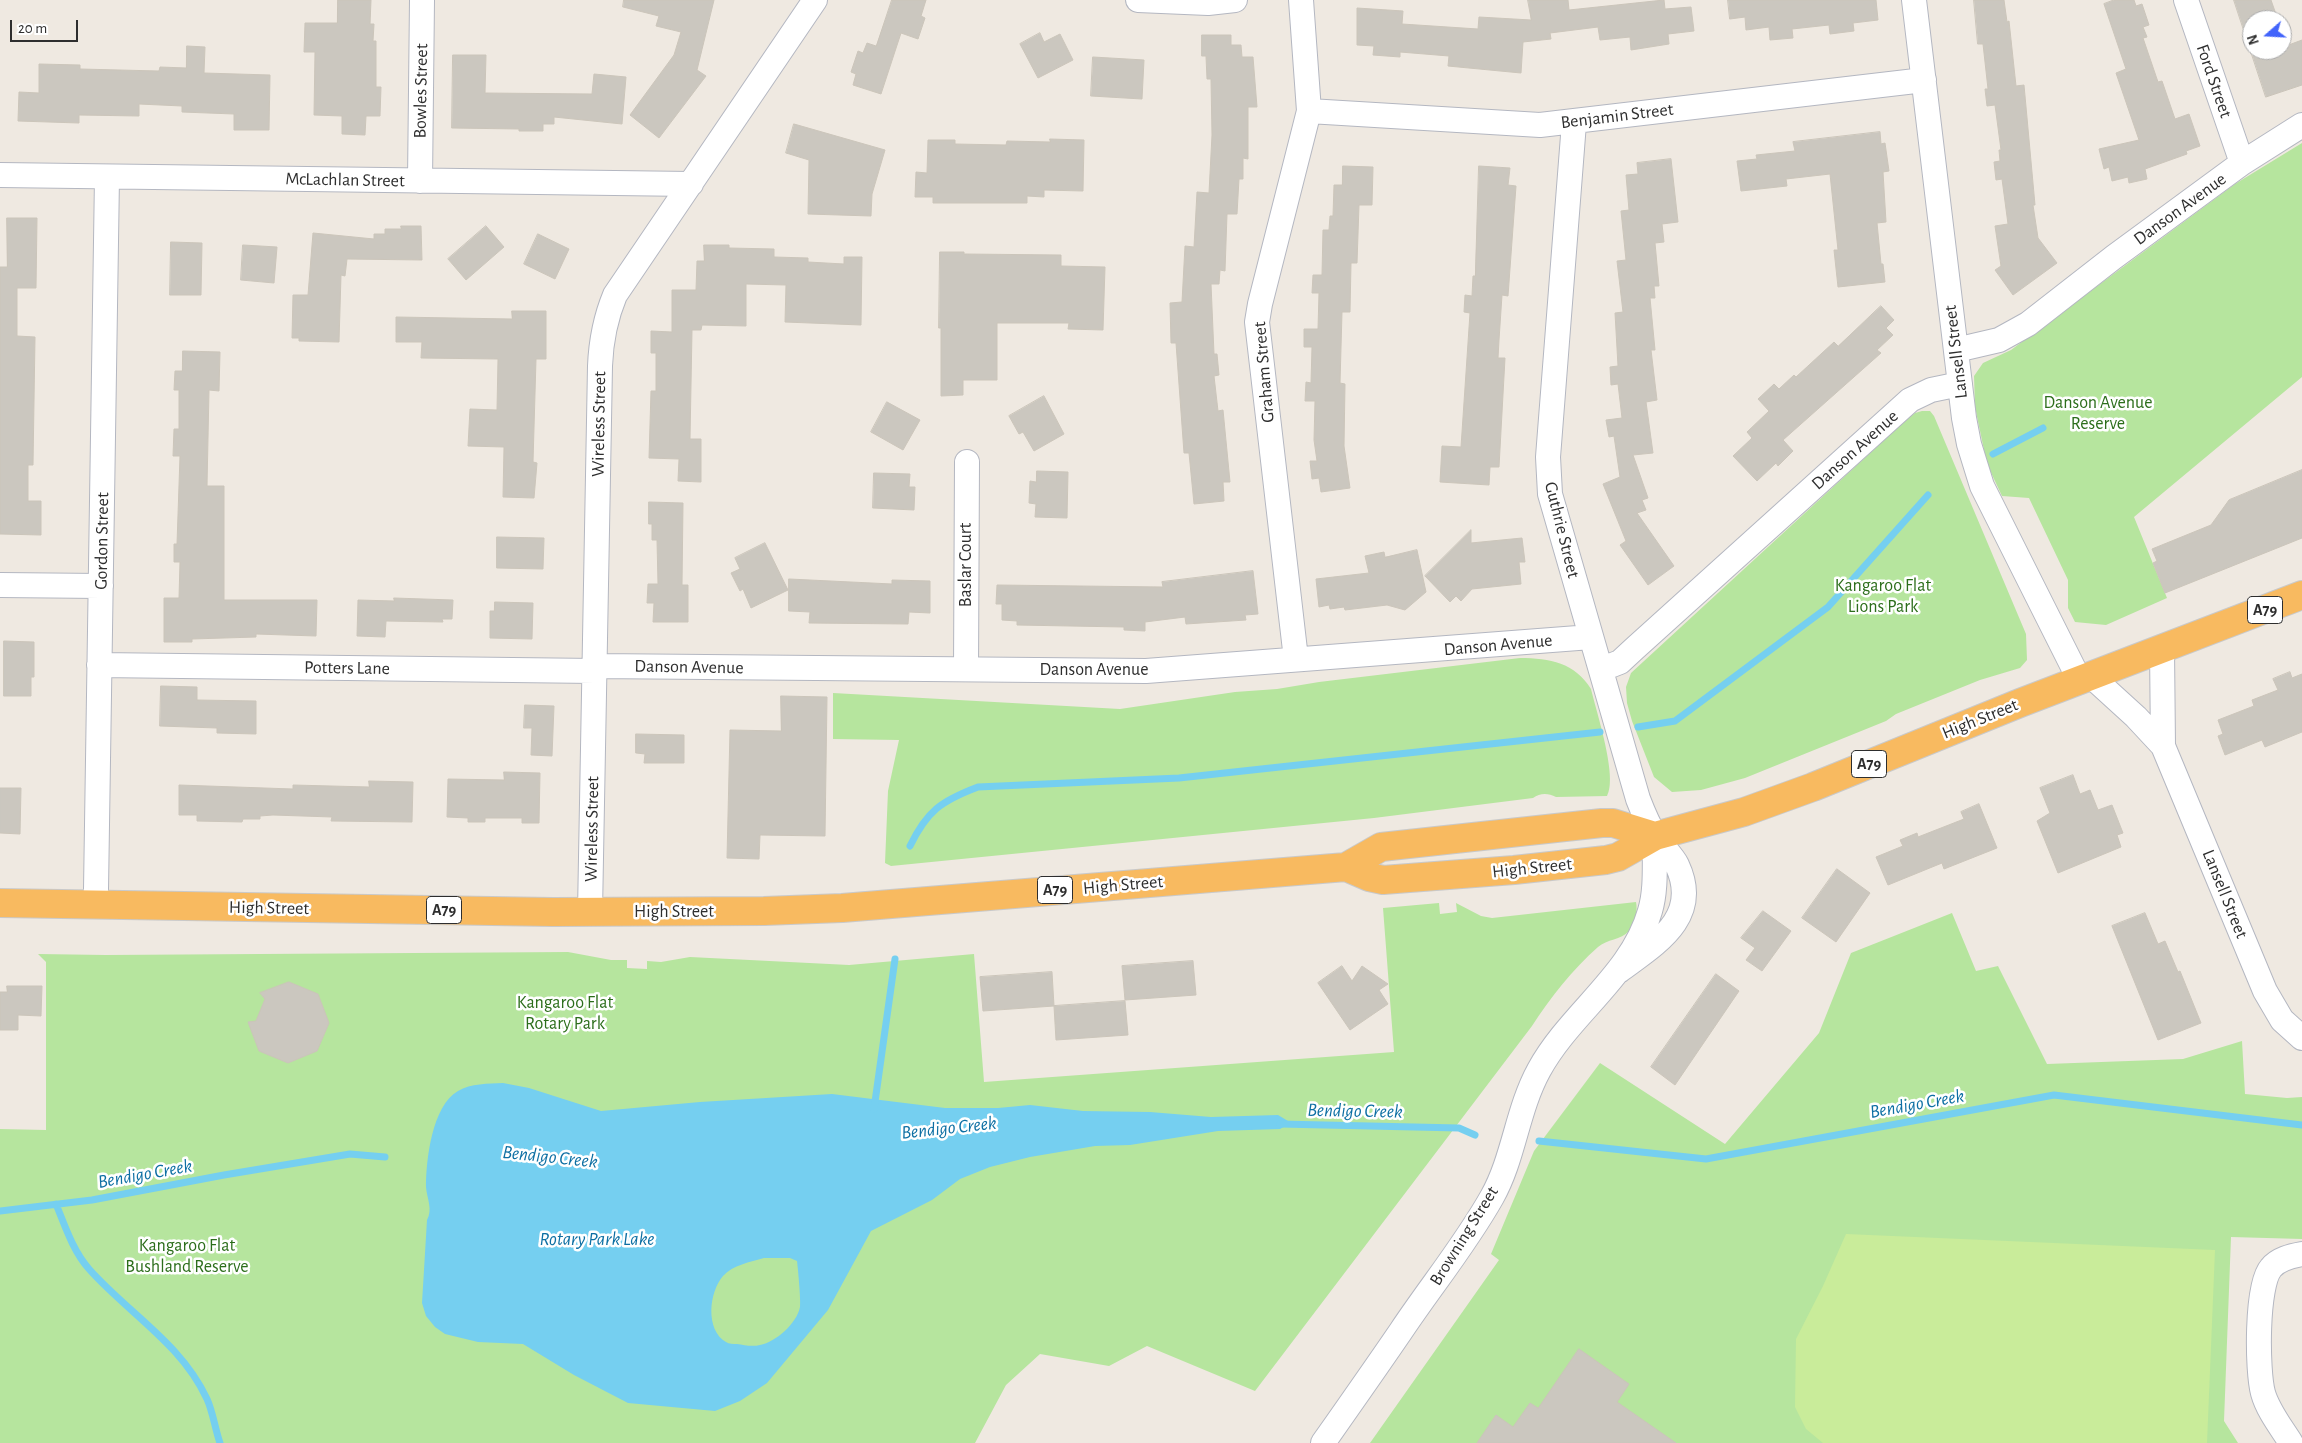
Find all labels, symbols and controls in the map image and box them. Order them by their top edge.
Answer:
scale bar [12,10,80,42]
north arrow [2242,10,2292,60]
text: 20 m [18,21,47,36]
text: N [2246,33,2262,46]
street label: Ford Street [2191,41,2237,121]
street label: Bowles Street [409,43,433,139]
street label: Benjamin Street [1559,98,1675,134]
street label: McLachlan Street [285,168,405,192]
street label: Danson Avenue [2130,168,2230,250]
street label: Lansell Street [1940,304,1972,400]
street label: Graham Street [1249,320,1279,424]
street label: Wireless Street [587,371,611,477]
park label: Danson Avenue Reserve [2043,392,2153,434]
street label: Danson Avenue [1807,405,1903,495]
street label: Guthrie Street [1540,480,1584,580]
street label: Gordon Street [90,492,114,590]
street label: Baslar Court [955,523,977,607]
park label: Kangaroo Flat Lions Park [1835,575,1931,618]
road number: A79 [2248,596,2282,624]
street label: Danson Avenue [1443,629,1553,661]
street label: Danson Avenue [634,655,744,679]
street label: Potters Lane [304,656,390,680]
street label: Danson Avenue [1039,659,1149,681]
street label: High Street [1939,694,2021,744]
road number: A79 [1852,751,1886,778]
street label: Wireless Street [580,776,604,882]
street label: Lansell Street [2197,846,2253,942]
street label: High Street [1491,853,1573,883]
street label: High Street [1082,871,1164,899]
road number: A79 [1038,876,1072,904]
road number: A79 [426,896,462,924]
street label: High Street [229,897,309,919]
street label: High Street [634,901,714,923]
park label: Kangaroo Flat Rotary Park [517,992,613,1034]
water label: Bendigo Creek [1868,1084,1966,1124]
water label: Bendigo Creek [1307,1099,1403,1123]
water label: Bendigo Creek [900,1112,998,1144]
water label: Bendigo Creek [501,1141,599,1173]
water label: Bendigo Creek [96,1154,194,1194]
street label: Browning Street [1425,1182,1503,1290]
water label: Rotary Park Lake [540,1228,654,1250]
park label: Kangaroo Flat Bushland Reserve [125,1235,249,1278]

